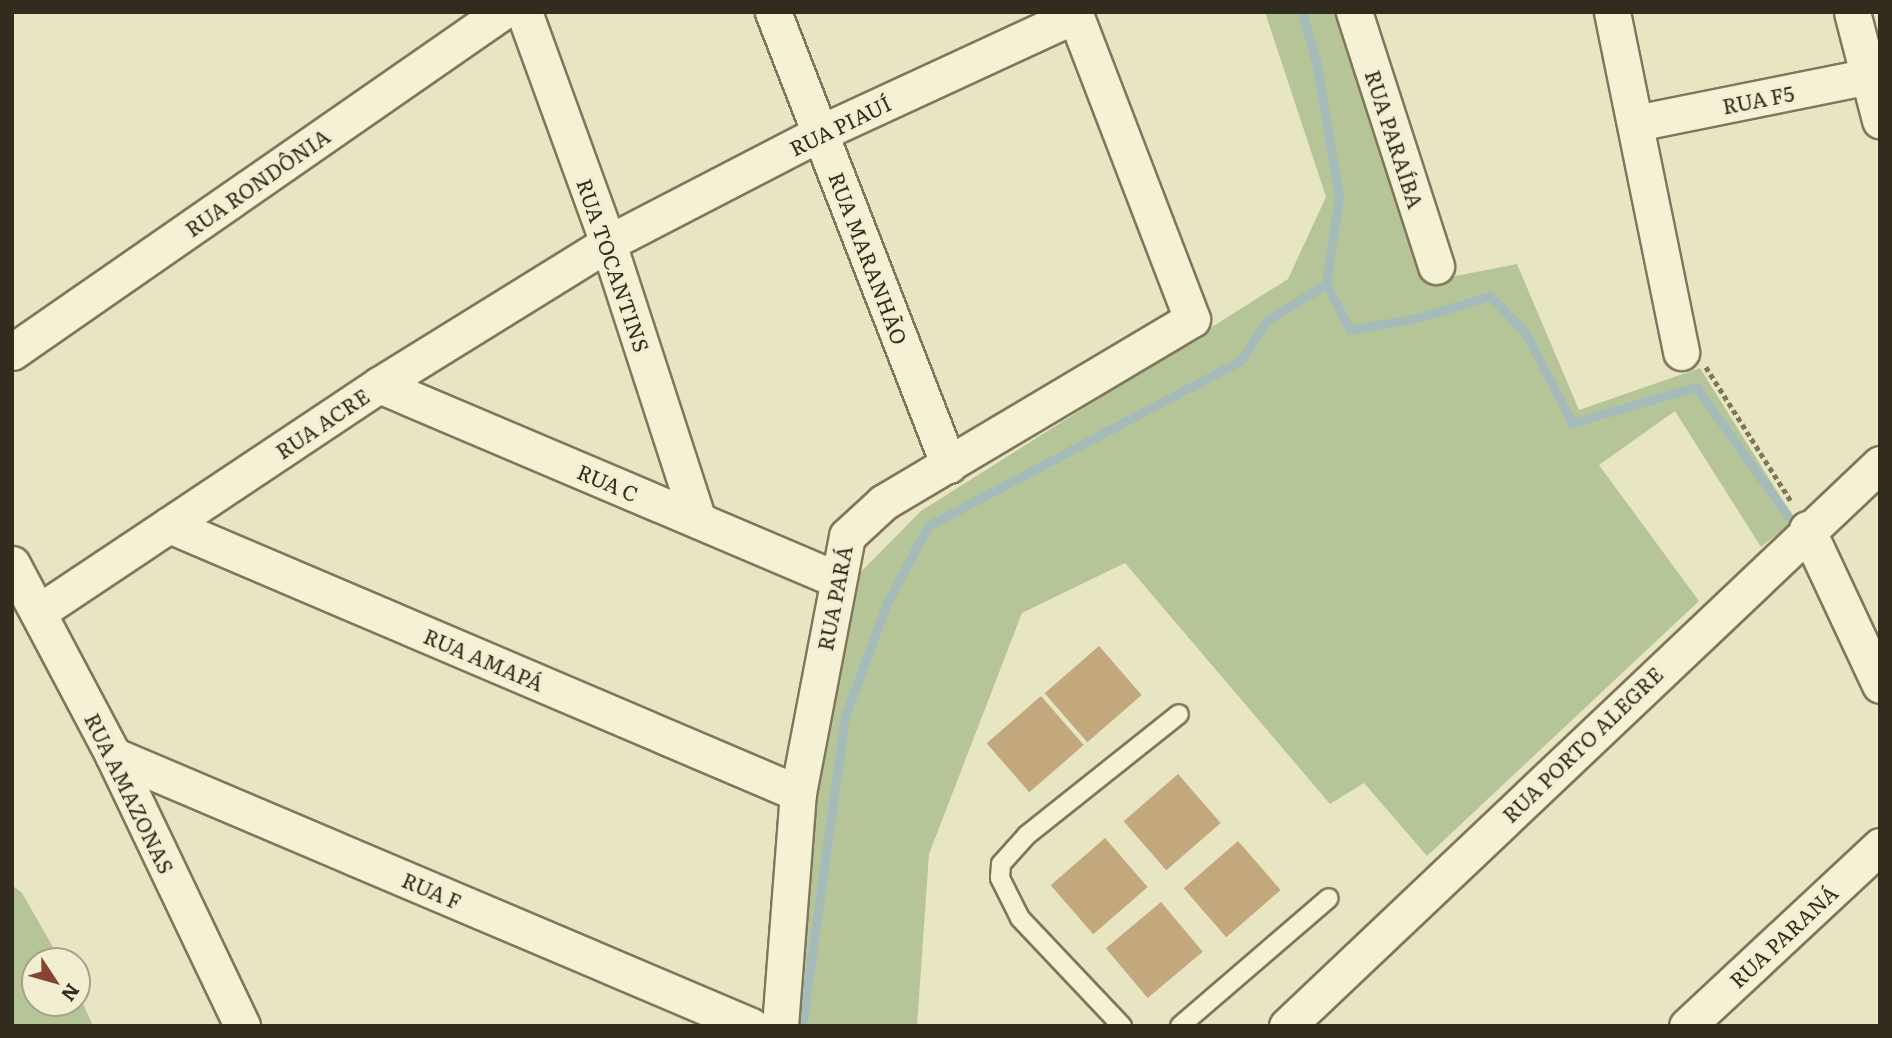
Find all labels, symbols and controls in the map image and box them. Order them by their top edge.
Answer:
street label: RUA PARAÍBA [1361,67,1429,211]
street label: RUA F5 [1720,80,1796,118]
street label: RUA PIAUÍ [785,90,895,160]
street label: RUA RONDÔNIA [180,123,334,241]
street label: RUA MARANHÃO [825,168,913,348]
street label: RUA TOCANTINS [573,175,655,355]
street label: RUA ACRE [270,383,374,463]
street label: RUA C [574,458,642,506]
street label: RUA PARÁ [811,543,857,653]
street label: RUA AMAPÁ [420,622,548,696]
street label: RUA PORTO ALEGRE [1497,661,1667,827]
street label: RUA AMAZONAS [80,709,180,877]
street label: RUA F [399,866,465,914]
street label: RUA PARANÁ [1724,880,1842,992]
north arrow [21,947,91,1017]
text: N [55,978,87,1008]

